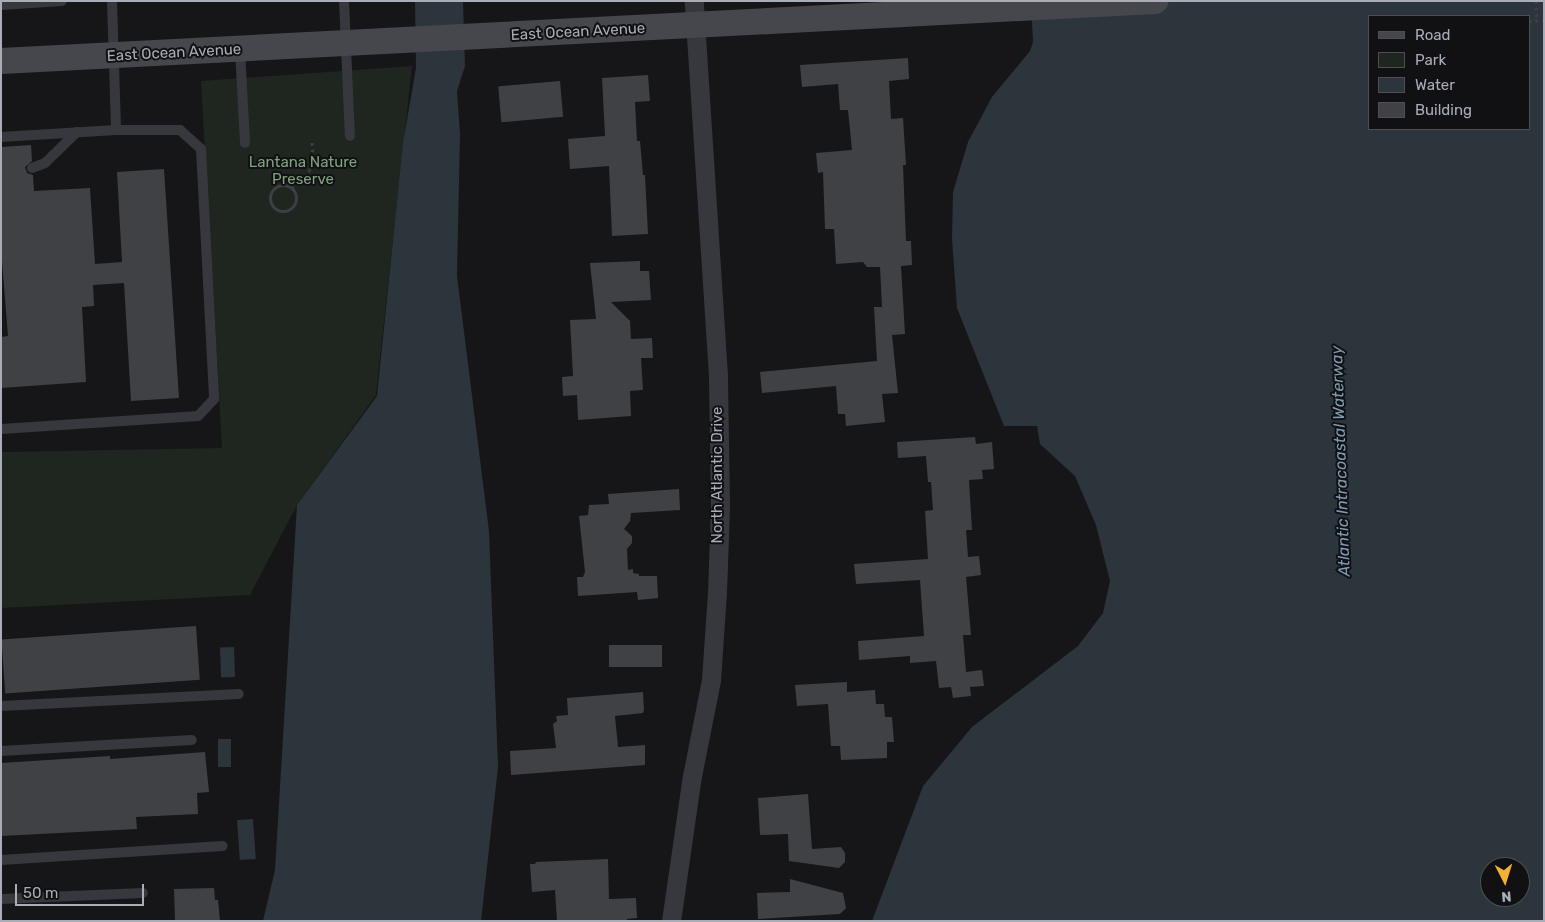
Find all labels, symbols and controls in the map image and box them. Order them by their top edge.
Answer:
legend [1368,15,1530,130]
street label: East Ocean Avenue [510,19,646,45]
text: Road [1415,26,1451,44]
street label: East Ocean Avenue [106,40,242,66]
text: Park [1415,51,1446,69]
text: Water [1415,76,1455,94]
text: Building [1415,101,1472,119]
park label: Lantana Nature Preserve [249,153,357,188]
water label: Atlantic Intracoastal Waterway [1327,345,1355,577]
street label: North Atlantic Drive [709,406,727,544]
north arrow [1480,857,1530,907]
scale bar [18,874,146,906]
text: 50 m [23,884,58,902]
text: N [1501,888,1512,905]

